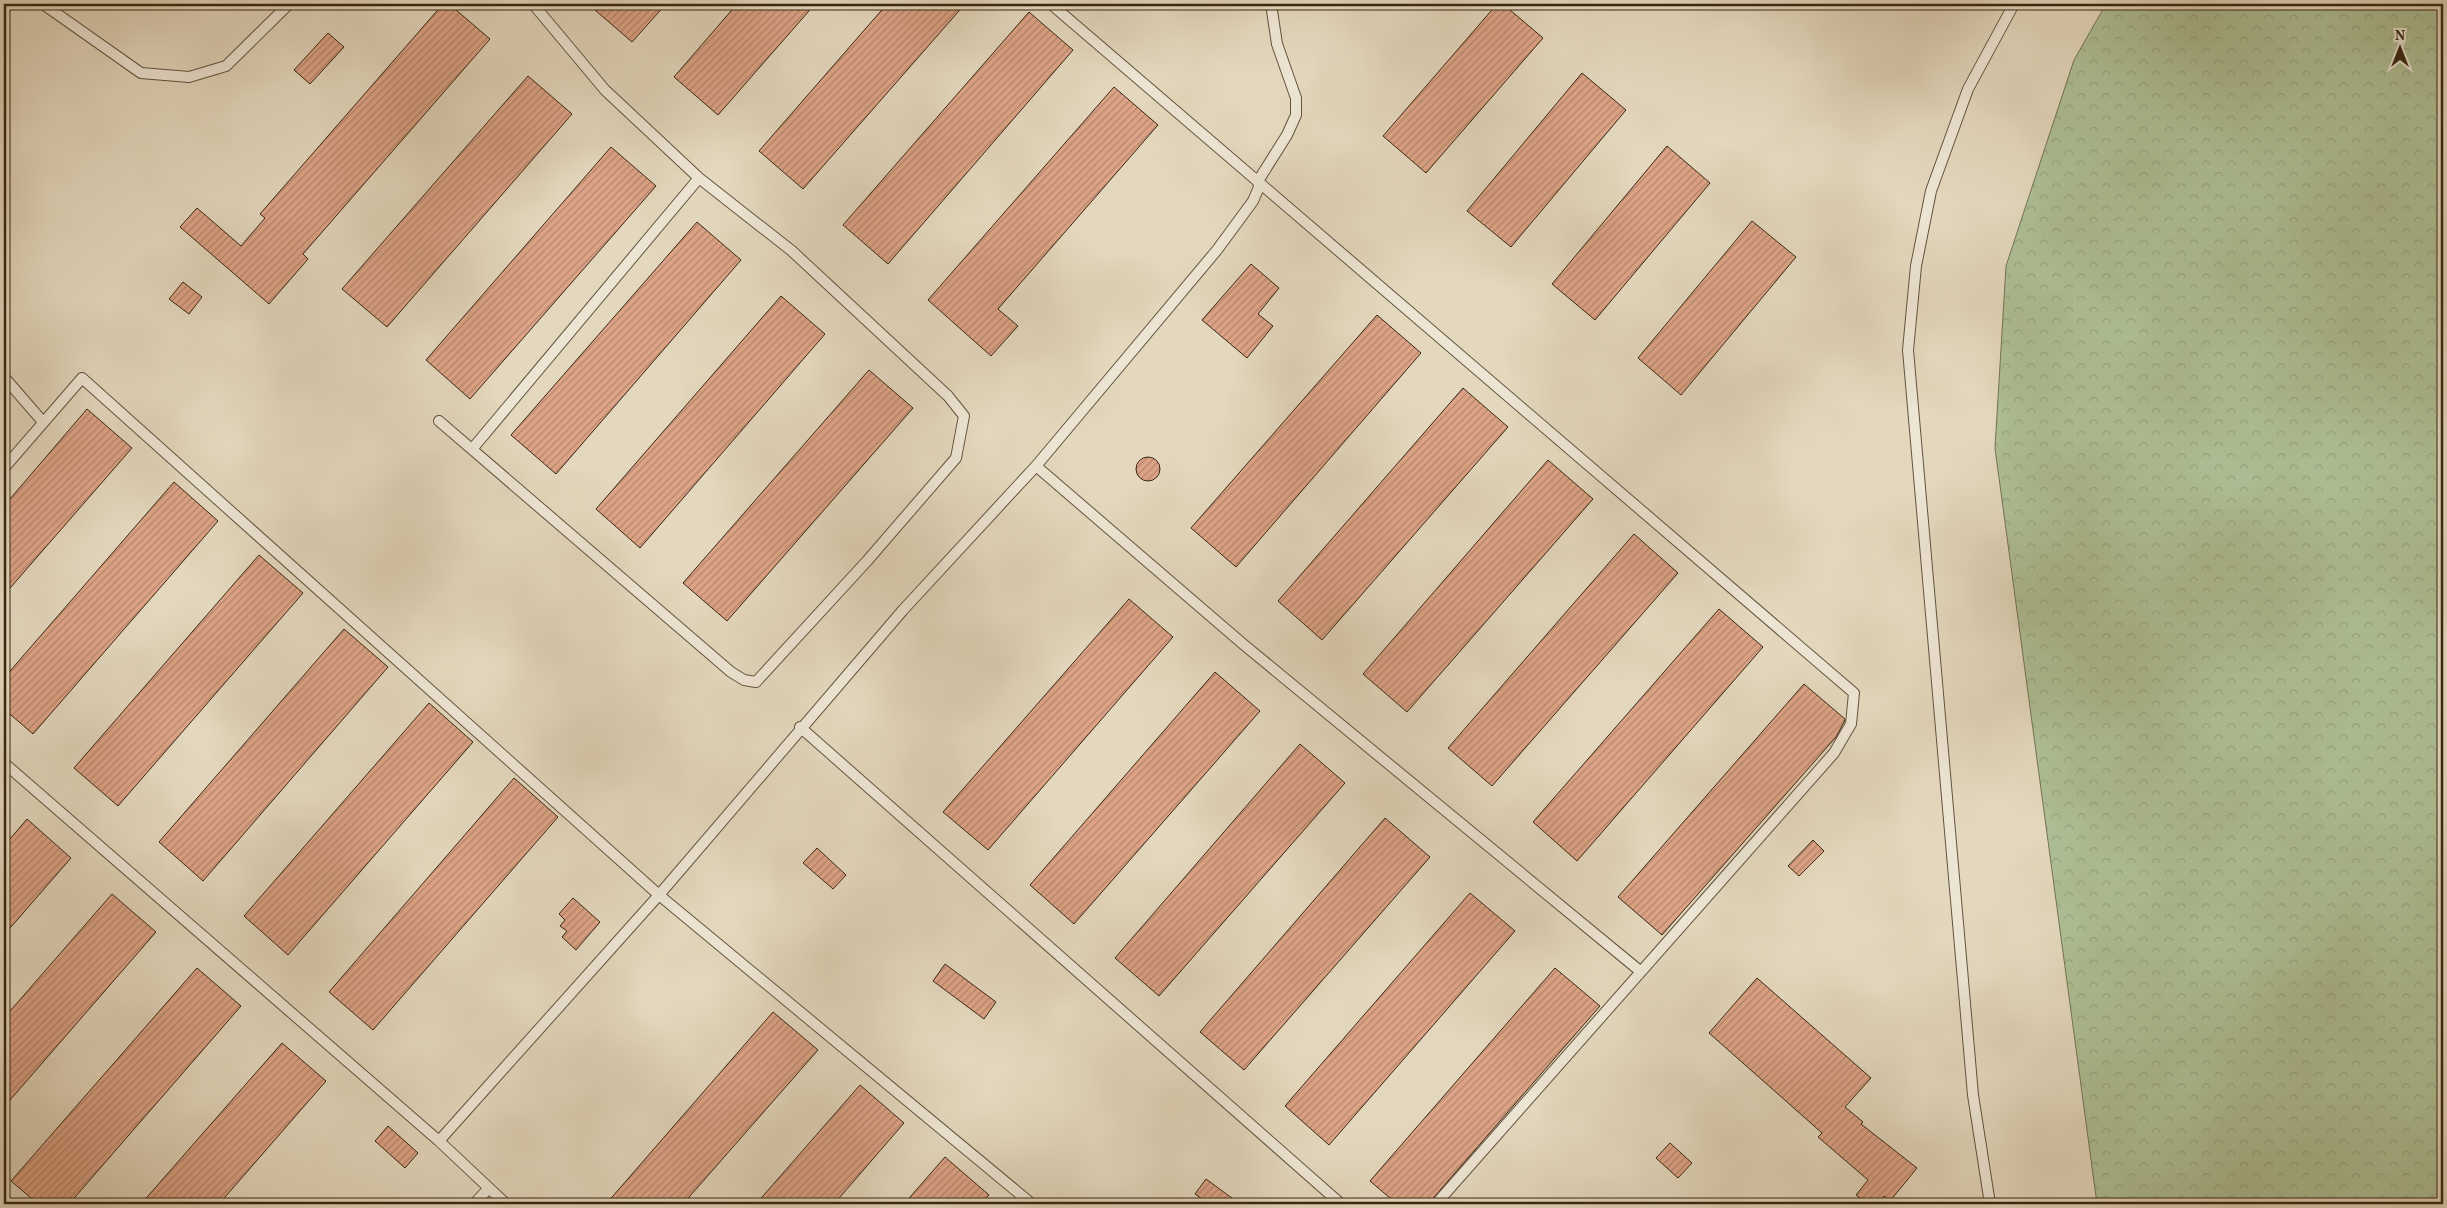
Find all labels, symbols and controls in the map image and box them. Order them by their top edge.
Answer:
north arrow [2374,22,2424,72]
text: N [2395,27,2405,46]

